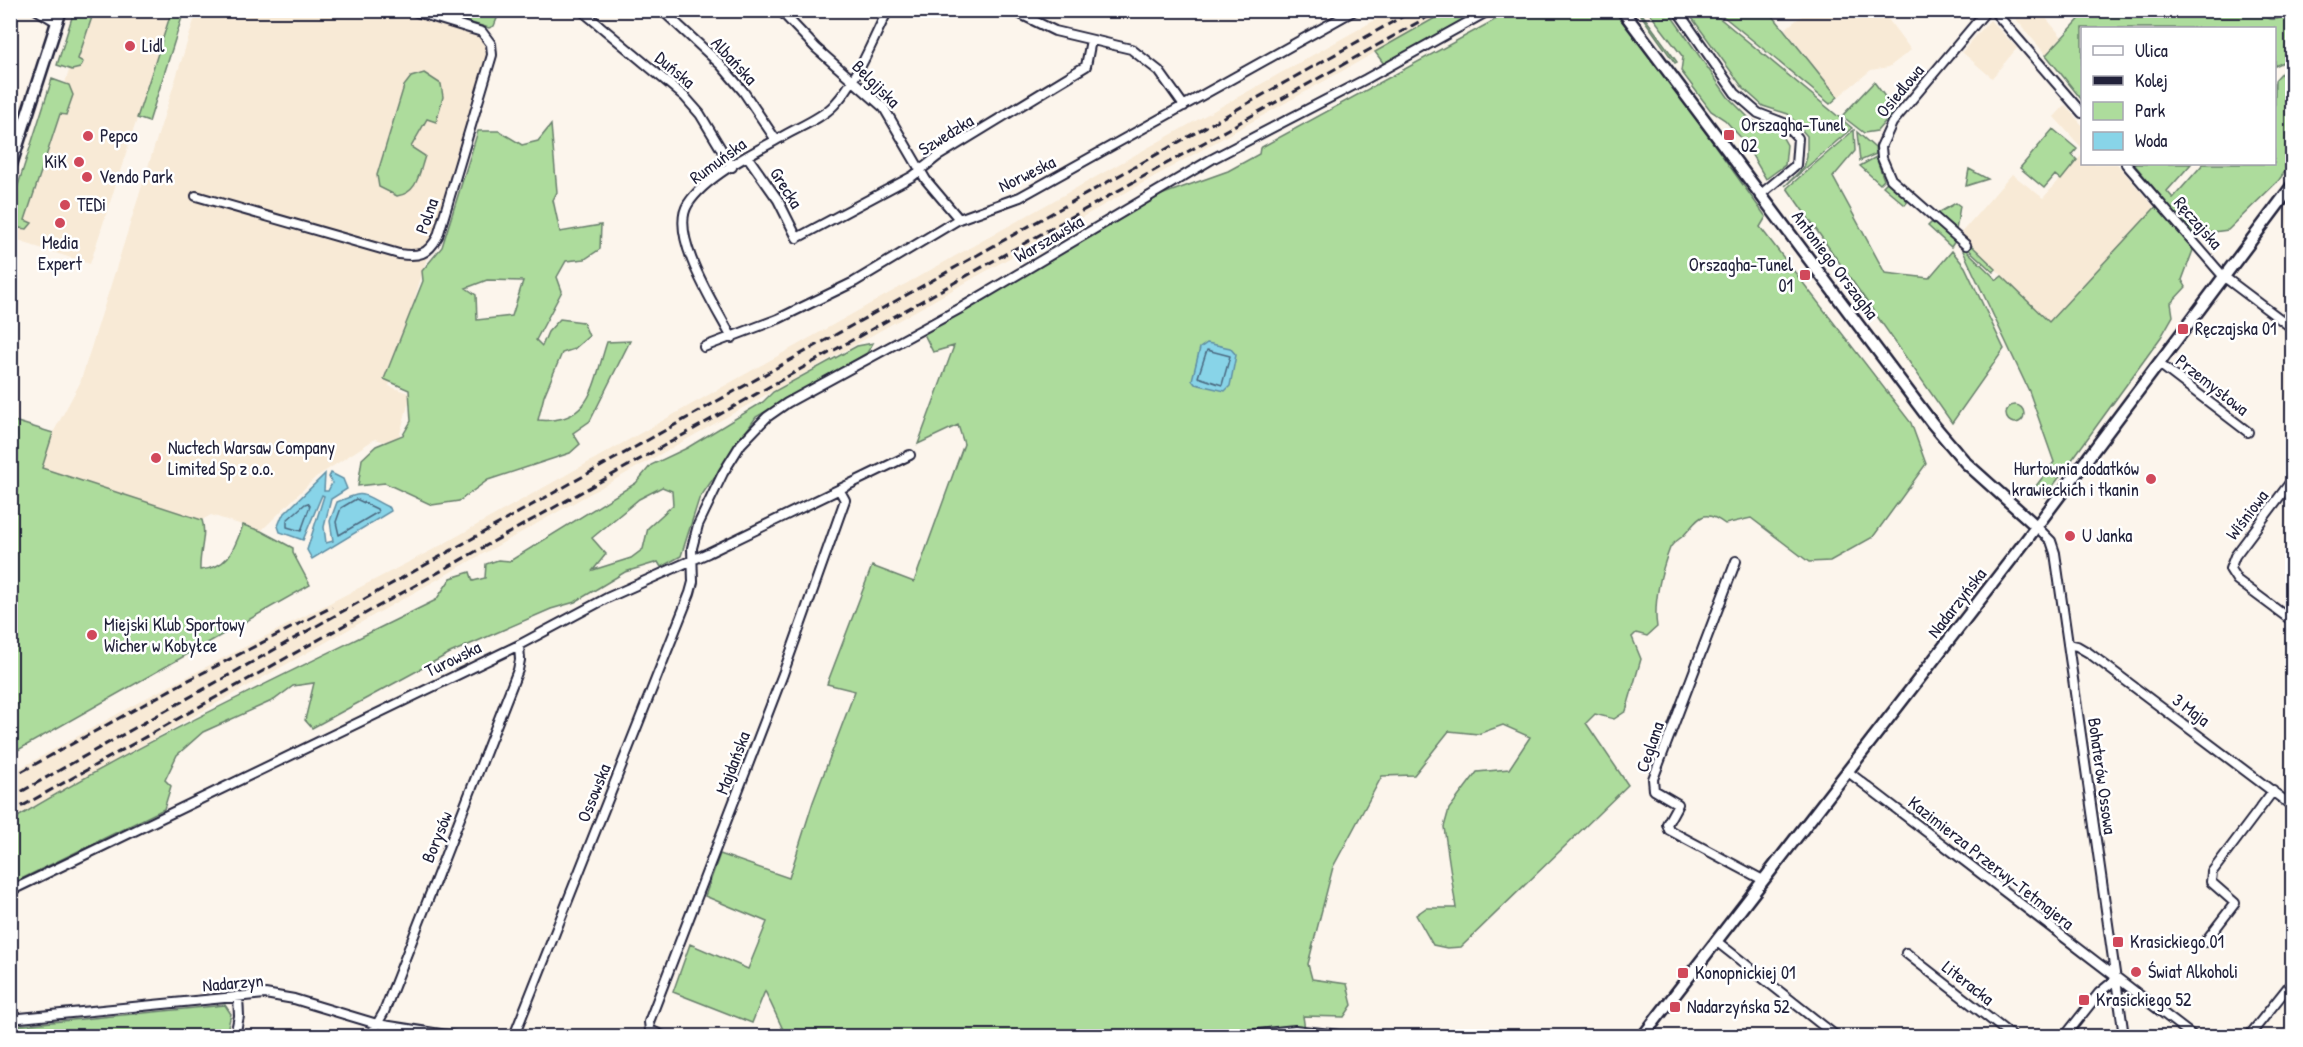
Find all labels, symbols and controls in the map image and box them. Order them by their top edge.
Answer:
legend [2081,27,2276,165]
street label: Albańska [706,31,763,90]
place label: Lidl [142,33,165,58]
text: Ulica [2135,38,2168,63]
marker: Lidl [123,39,137,53]
street label: Duńska [650,45,701,94]
street label: Belgijska [847,54,906,113]
street label: Osiedlowa [1870,59,1929,123]
text: Kolej [2135,68,2168,93]
text: Park [2135,98,2166,123]
street label: Szwedzka [913,108,978,161]
place label: Orszagha-Tunel 02 [1741,112,1845,158]
place label: Pepco [100,123,138,148]
marker: Orszagha-Tunel 02 [1722,128,1736,142]
text: Woda [2135,128,2167,153]
marker: Pepco [81,129,95,143]
street label: Rumuńska [684,132,751,190]
place label: KiK [44,149,68,174]
street label: Norweska [994,149,1060,198]
marker: KiK [72,155,86,169]
street label: Grecka [764,162,809,213]
place label: Vendo Park [99,164,173,189]
marker: Vendo Park [80,170,94,184]
street label: Ręczajska [2168,191,2228,255]
place label: TEDi [77,192,106,217]
street label: Polna [409,195,444,237]
marker: TEDi [58,198,72,212]
street label: Antoniego Orszagha [1786,205,1885,324]
street label: Warszawska [1009,209,1088,269]
marker: Media Expert [53,216,67,230]
place label: Media Expert [38,230,83,276]
place label: Orszagha-Tunel 01 [1689,252,1793,298]
marker: Orszagha-Tunel 01 [1798,268,1812,282]
place label: Ręczajska 01 [2195,316,2277,341]
marker: Ręczajska 01 [2176,322,2190,336]
street label: Przemysłowa [2170,348,2254,421]
place label: Nuctech Warsaw Company Limited Sp z o.o. [168,435,336,481]
marker: Nuctech Warsaw Company Limited Sp z o.o. [149,451,163,465]
place label: Hurtownia dodatków krawieckich i tkanin [2012,456,2139,502]
marker: Hurtownia dodatków krawieckich i tkanin [2144,472,2158,486]
street label: Wiśniowa [2220,484,2274,545]
place label: U Janka [2082,523,2132,548]
marker: U Janka [2063,529,2077,543]
street label: Nadarzyńska [1921,562,1992,643]
place label: Miejski Klub Sportowy Wicher w Kobyłce [104,612,246,658]
marker: Miejski Klub Sportowy Wicher w Kobyłce [85,628,99,642]
street label: Turowska [421,634,485,683]
street label: 3 Maja [2167,687,2215,732]
street label: Bohaterów Ossowa [2082,716,2123,836]
street label: Ceglana [1629,718,1670,776]
street label: Majdańska [709,728,756,798]
street label: Ossowska [571,760,617,826]
street label: Kazimierza Przerwy-Tetmajera [1903,790,2080,935]
street label: Borysów [415,807,458,866]
place label: Krasickiego 01 [2130,929,2224,954]
marker: Krasickiego 01 [2111,935,2125,949]
street label: Literacka [1937,954,1999,1011]
place label: Świat Alkoholi [2148,959,2238,984]
place label: Konopnickiej 01 [1695,960,1796,985]
marker: Świat Alkoholi [2129,965,2143,979]
marker: Konopnickiej 01 [1676,966,1690,980]
street label: Nadarzyn [201,967,264,998]
place label: Krasickiego 52 [2096,987,2192,1012]
marker: Krasickiego 52 [2077,993,2091,1007]
place label: Nadarzyńska 52 [1687,994,1790,1019]
marker: Nadarzyńska 52 [1668,1000,1682,1014]

